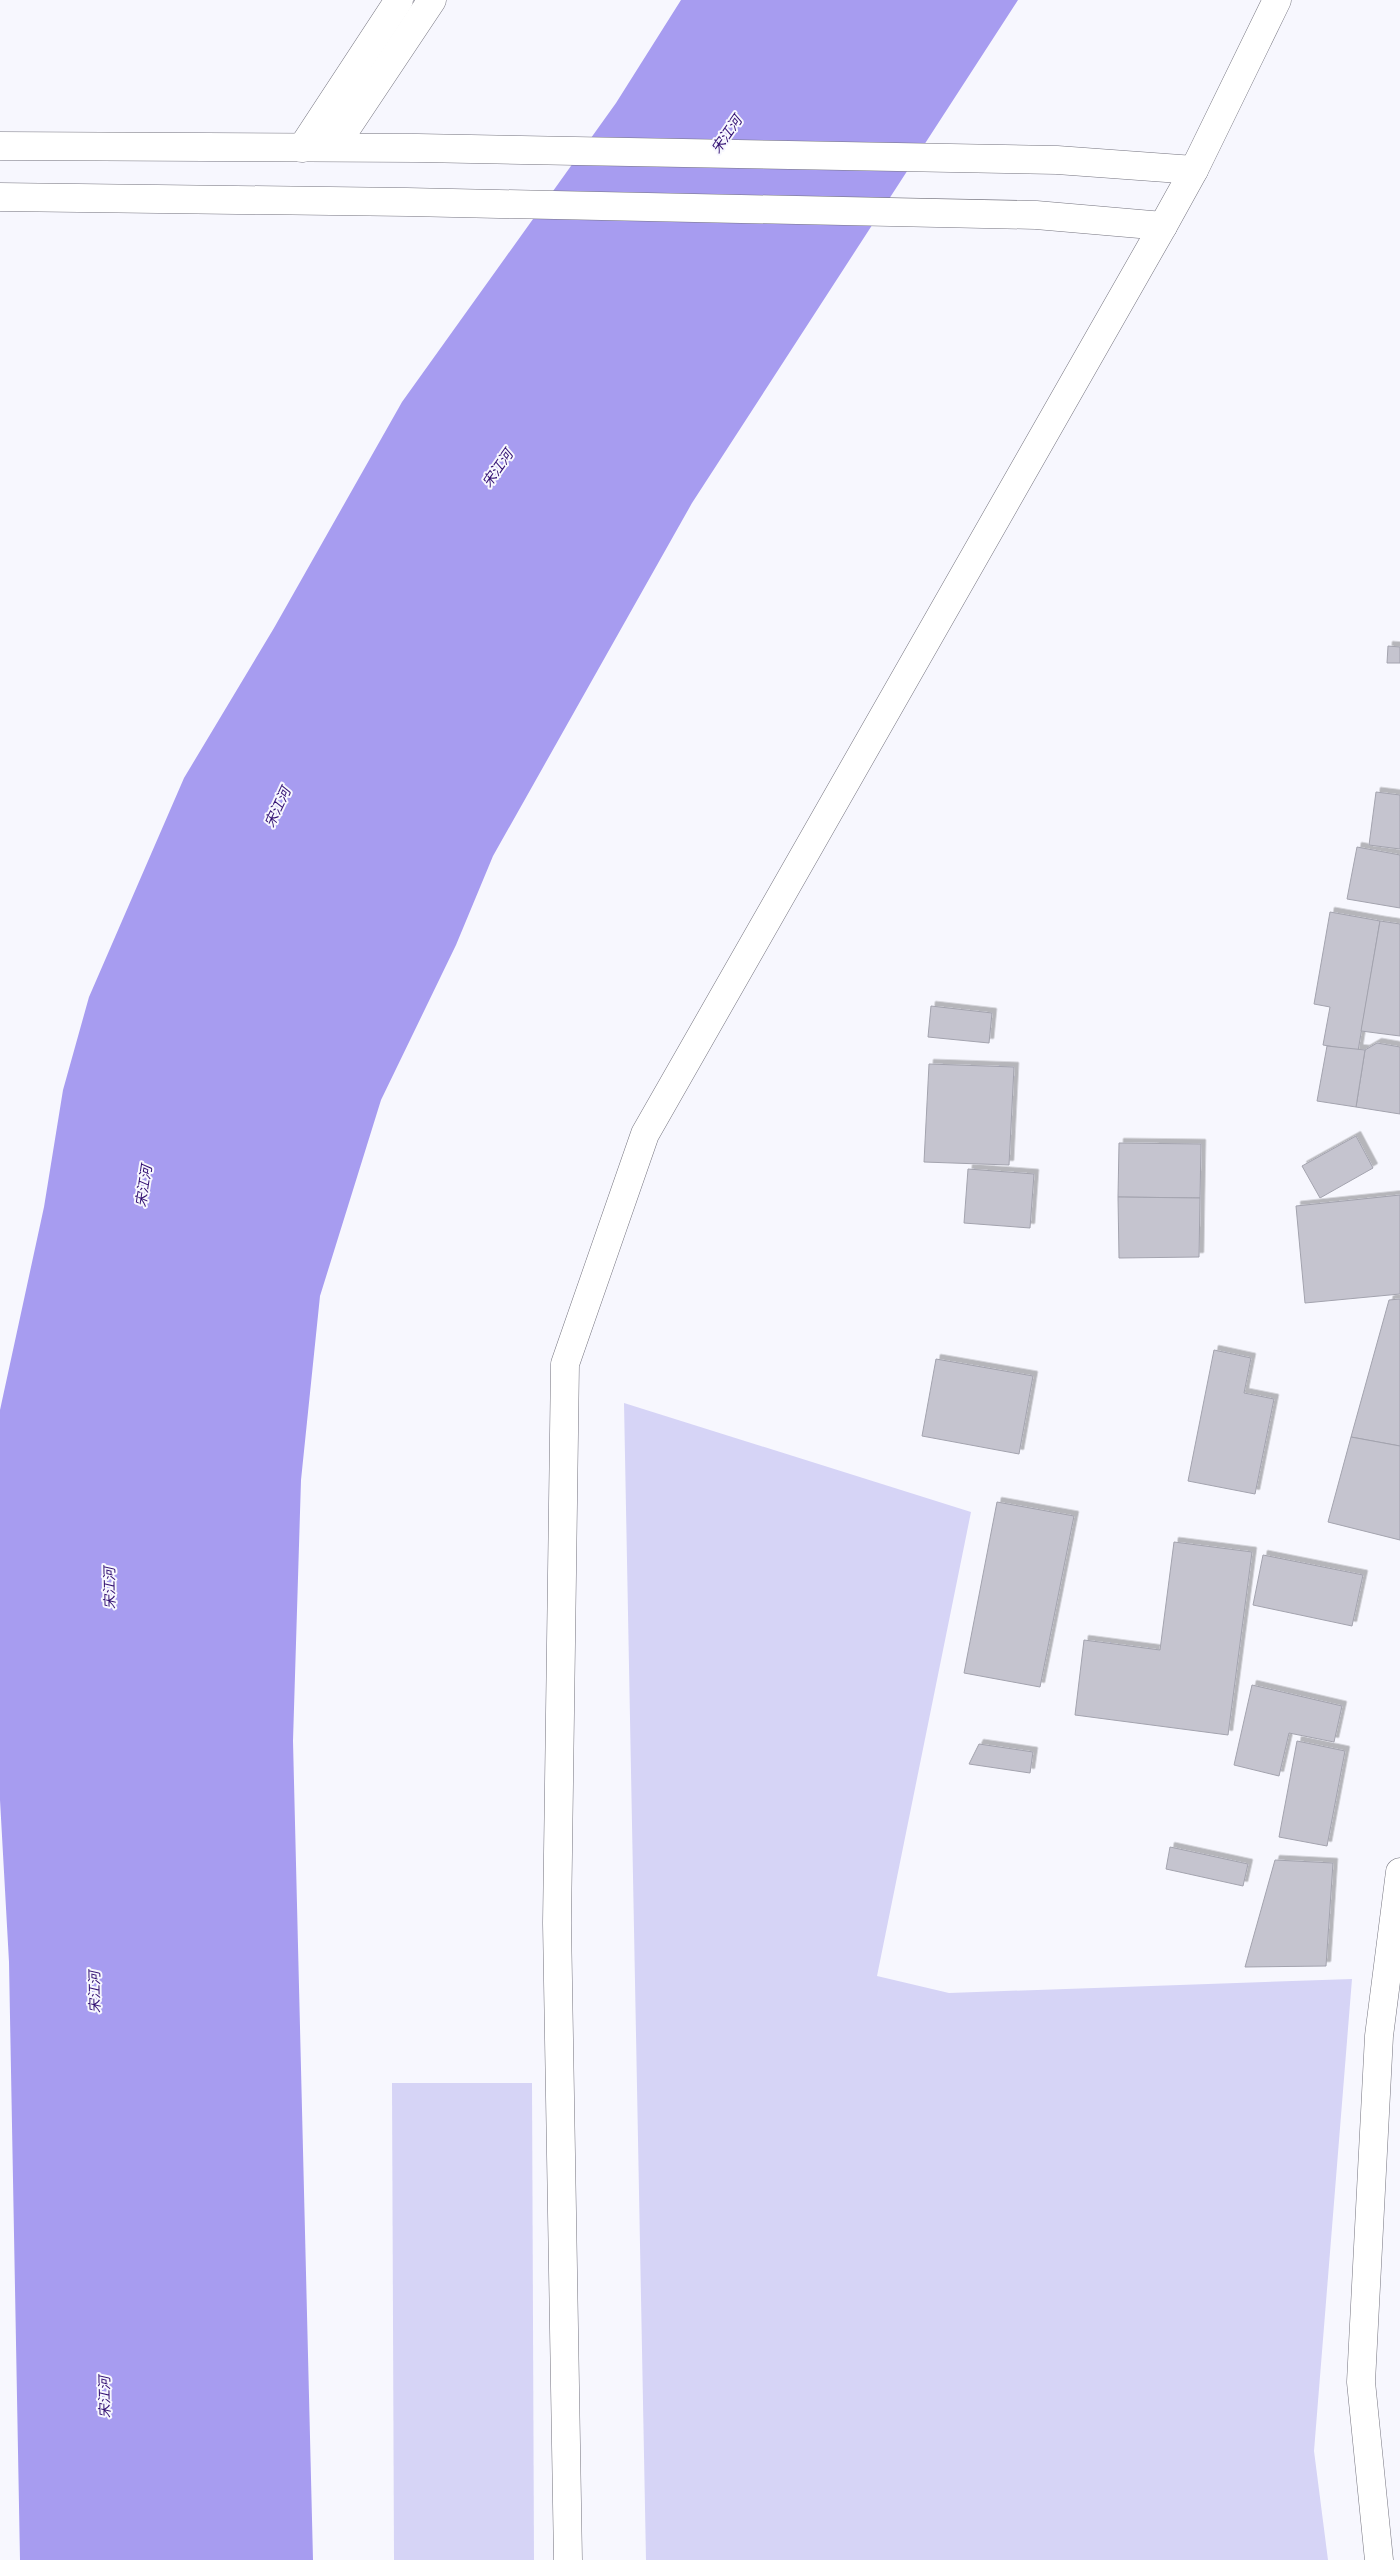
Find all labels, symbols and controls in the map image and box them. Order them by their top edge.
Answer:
water label: 宋江河 [707,109,747,156]
water label: 宋江河 [478,443,518,490]
water label: 宋江河 [260,782,295,830]
water label: 宋江河 [131,1161,155,1208]
water label: 宋江河 [100,1564,118,1609]
water label: 宋江河 [85,1968,103,2013]
water label: 宋江河 [95,2373,113,2418]

